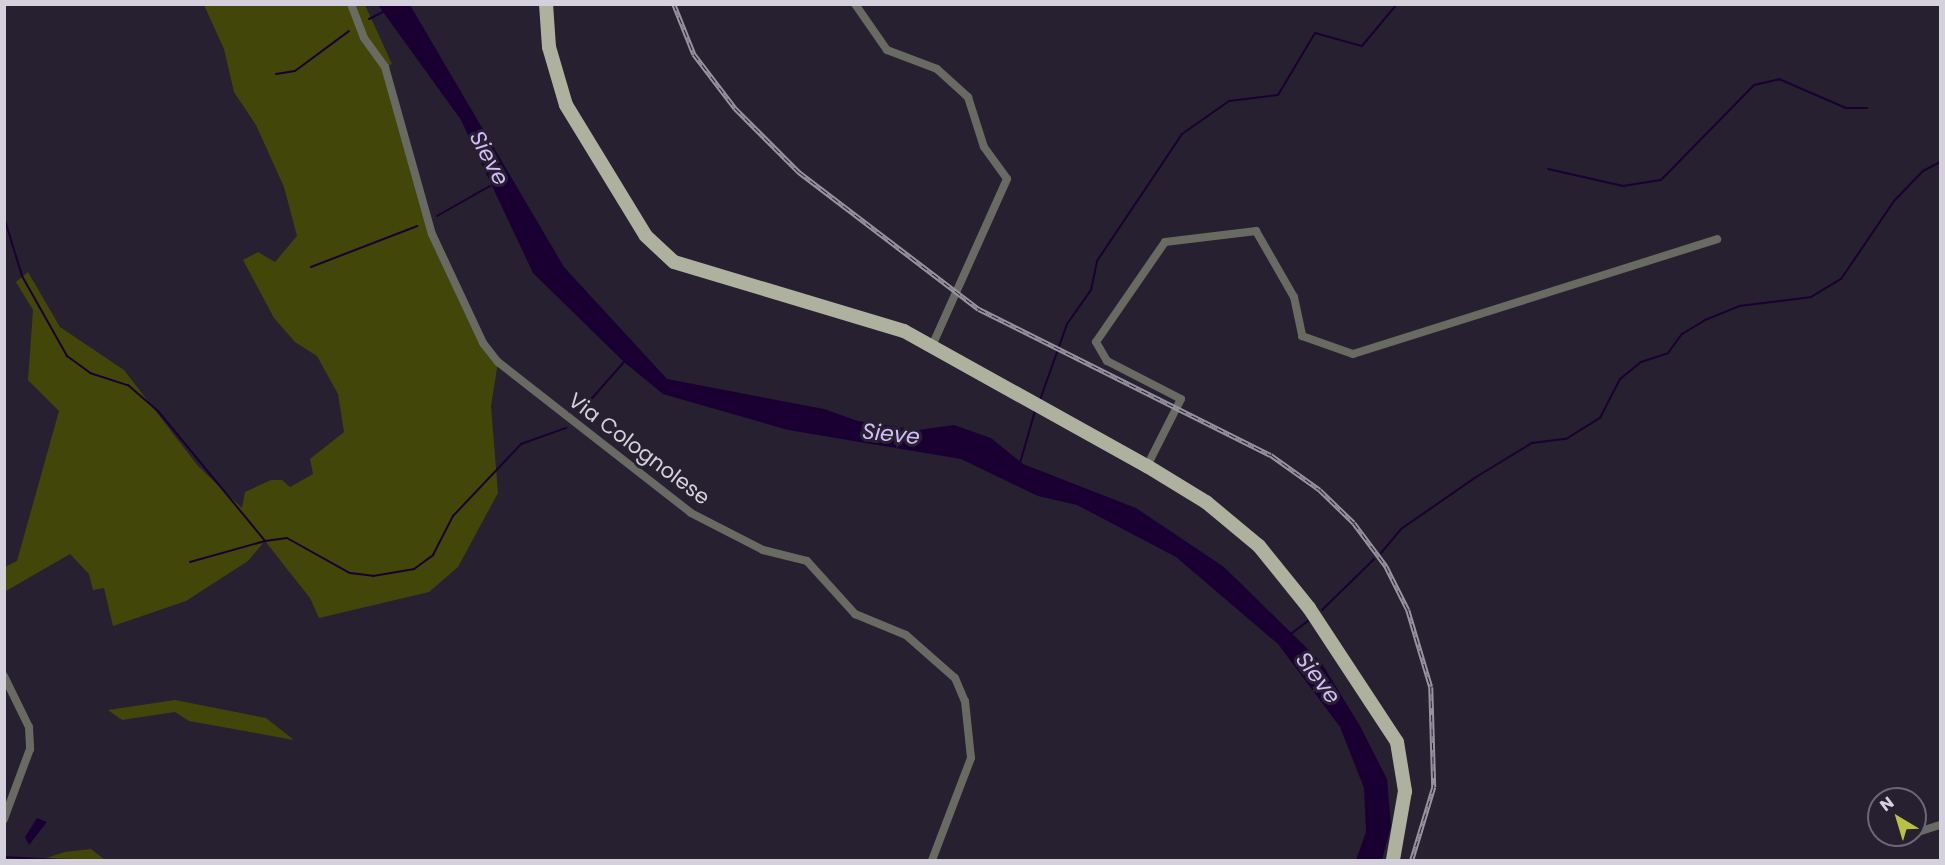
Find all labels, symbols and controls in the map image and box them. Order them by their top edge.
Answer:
water label: Sieve [464,126,514,190]
street label: Via Colognolese [563,388,715,510]
water label: Sieve [861,418,921,450]
water label: Sieve [1290,647,1346,709]
north arrow [1867,787,1927,847]
text: N [1875,791,1899,817]

